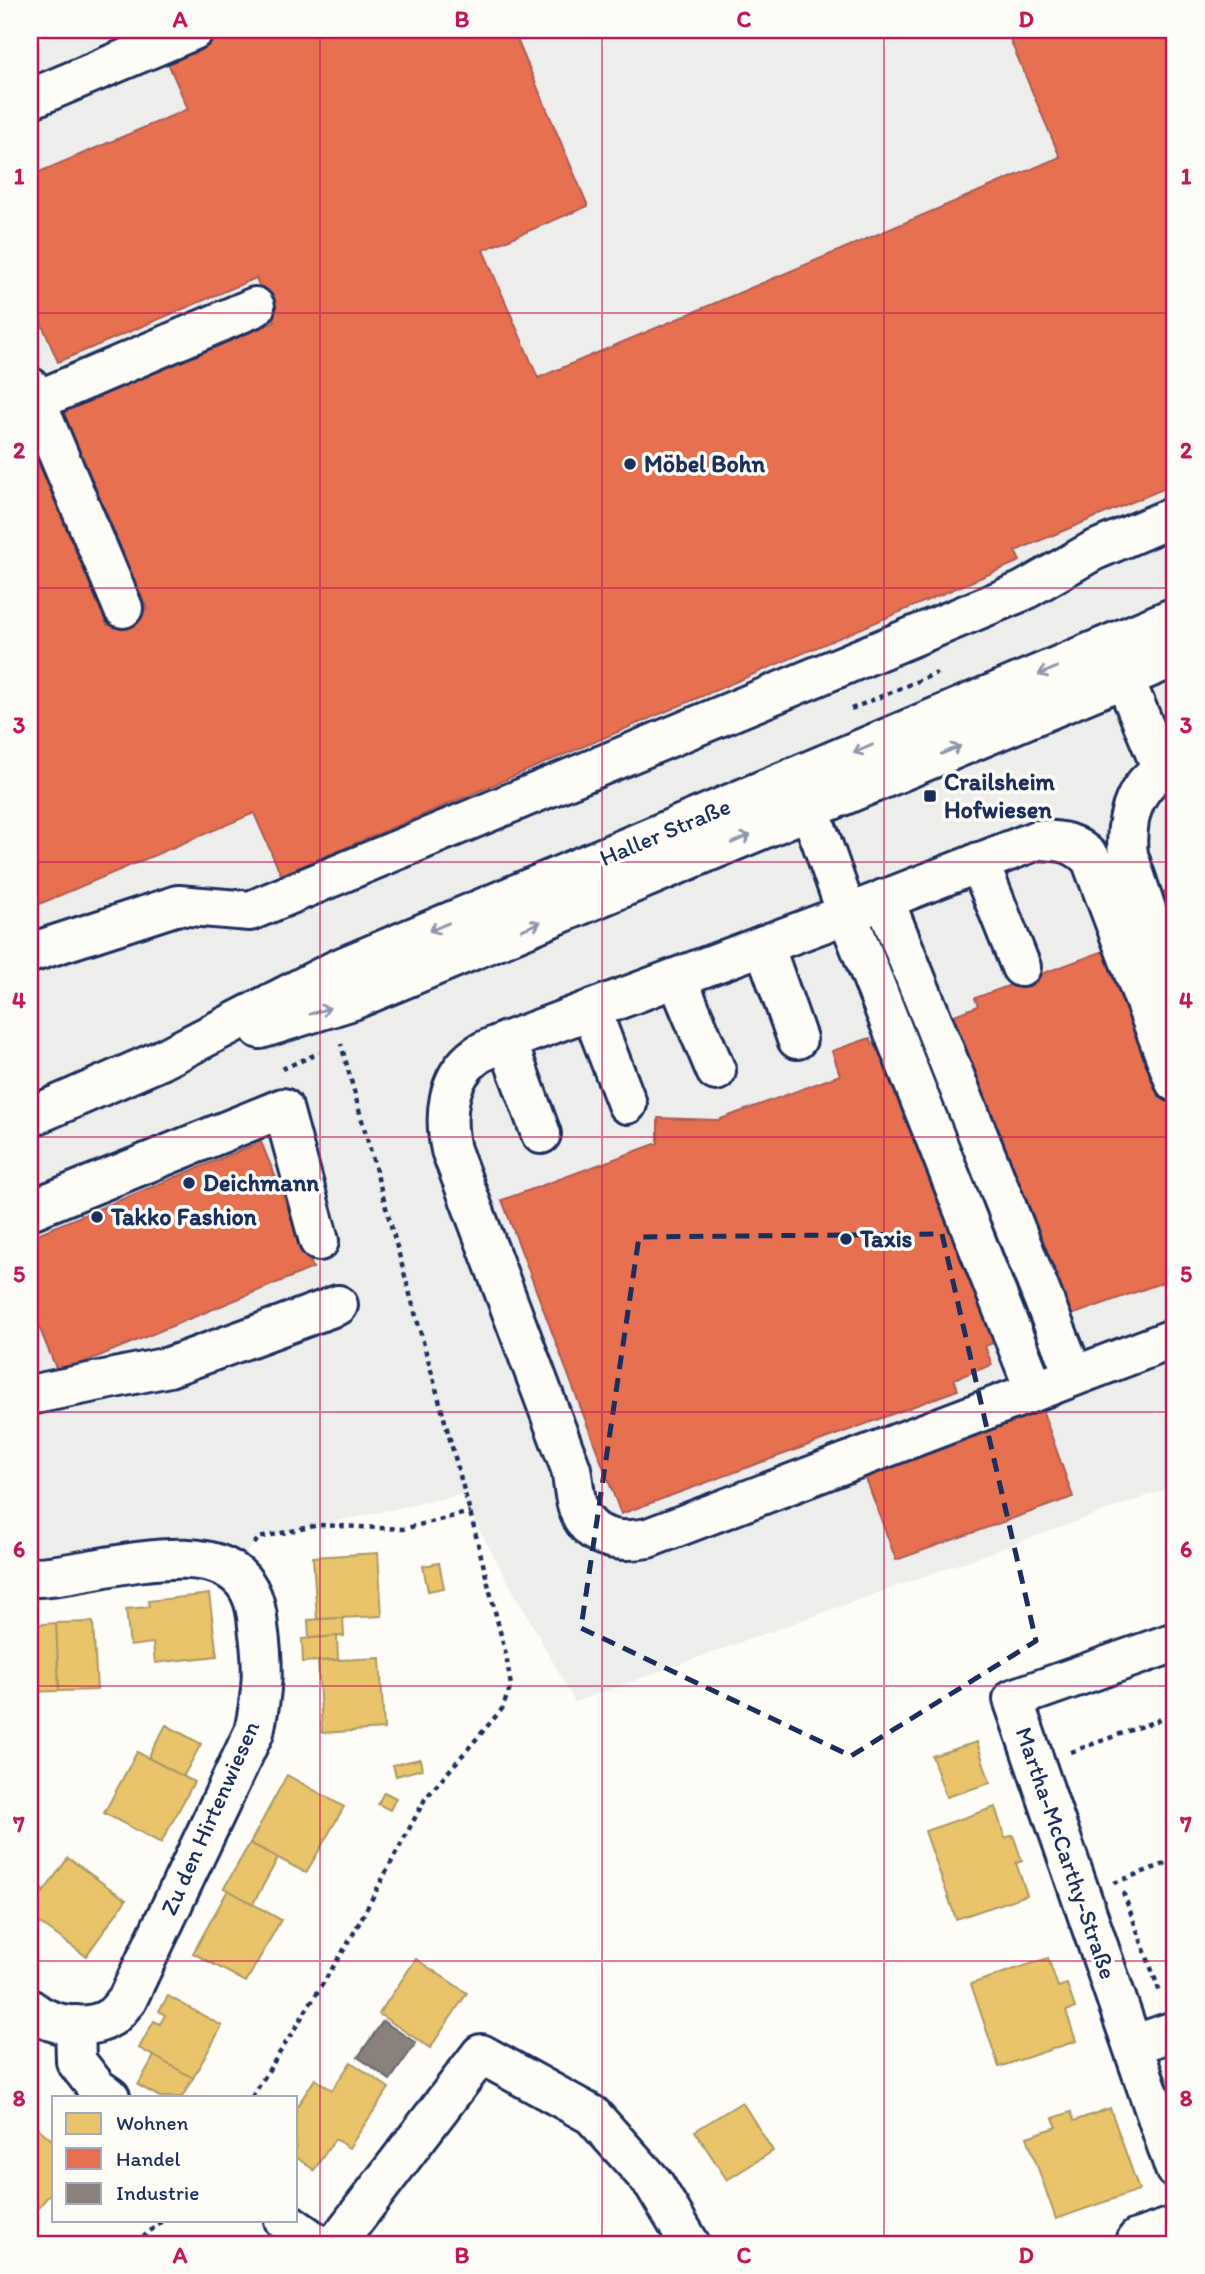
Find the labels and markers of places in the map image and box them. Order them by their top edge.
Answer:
place label: Möbel Bohn [644,449,765,478]
marker: Möbel Bohn [622,456,638,472]
place label: Crailsheim Hofwiesen [944,767,1056,824]
marker: Crailsheim Hofwiesen [922,788,938,804]
place label: Deichmann [203,1168,319,1197]
marker: Deichmann [181,1175,197,1191]
place label: Takko Fashion [110,1202,257,1231]
marker: Takko Fashion [89,1209,105,1225]
place label: Taxis [859,1224,913,1253]
marker: Taxis [838,1231,854,1247]

